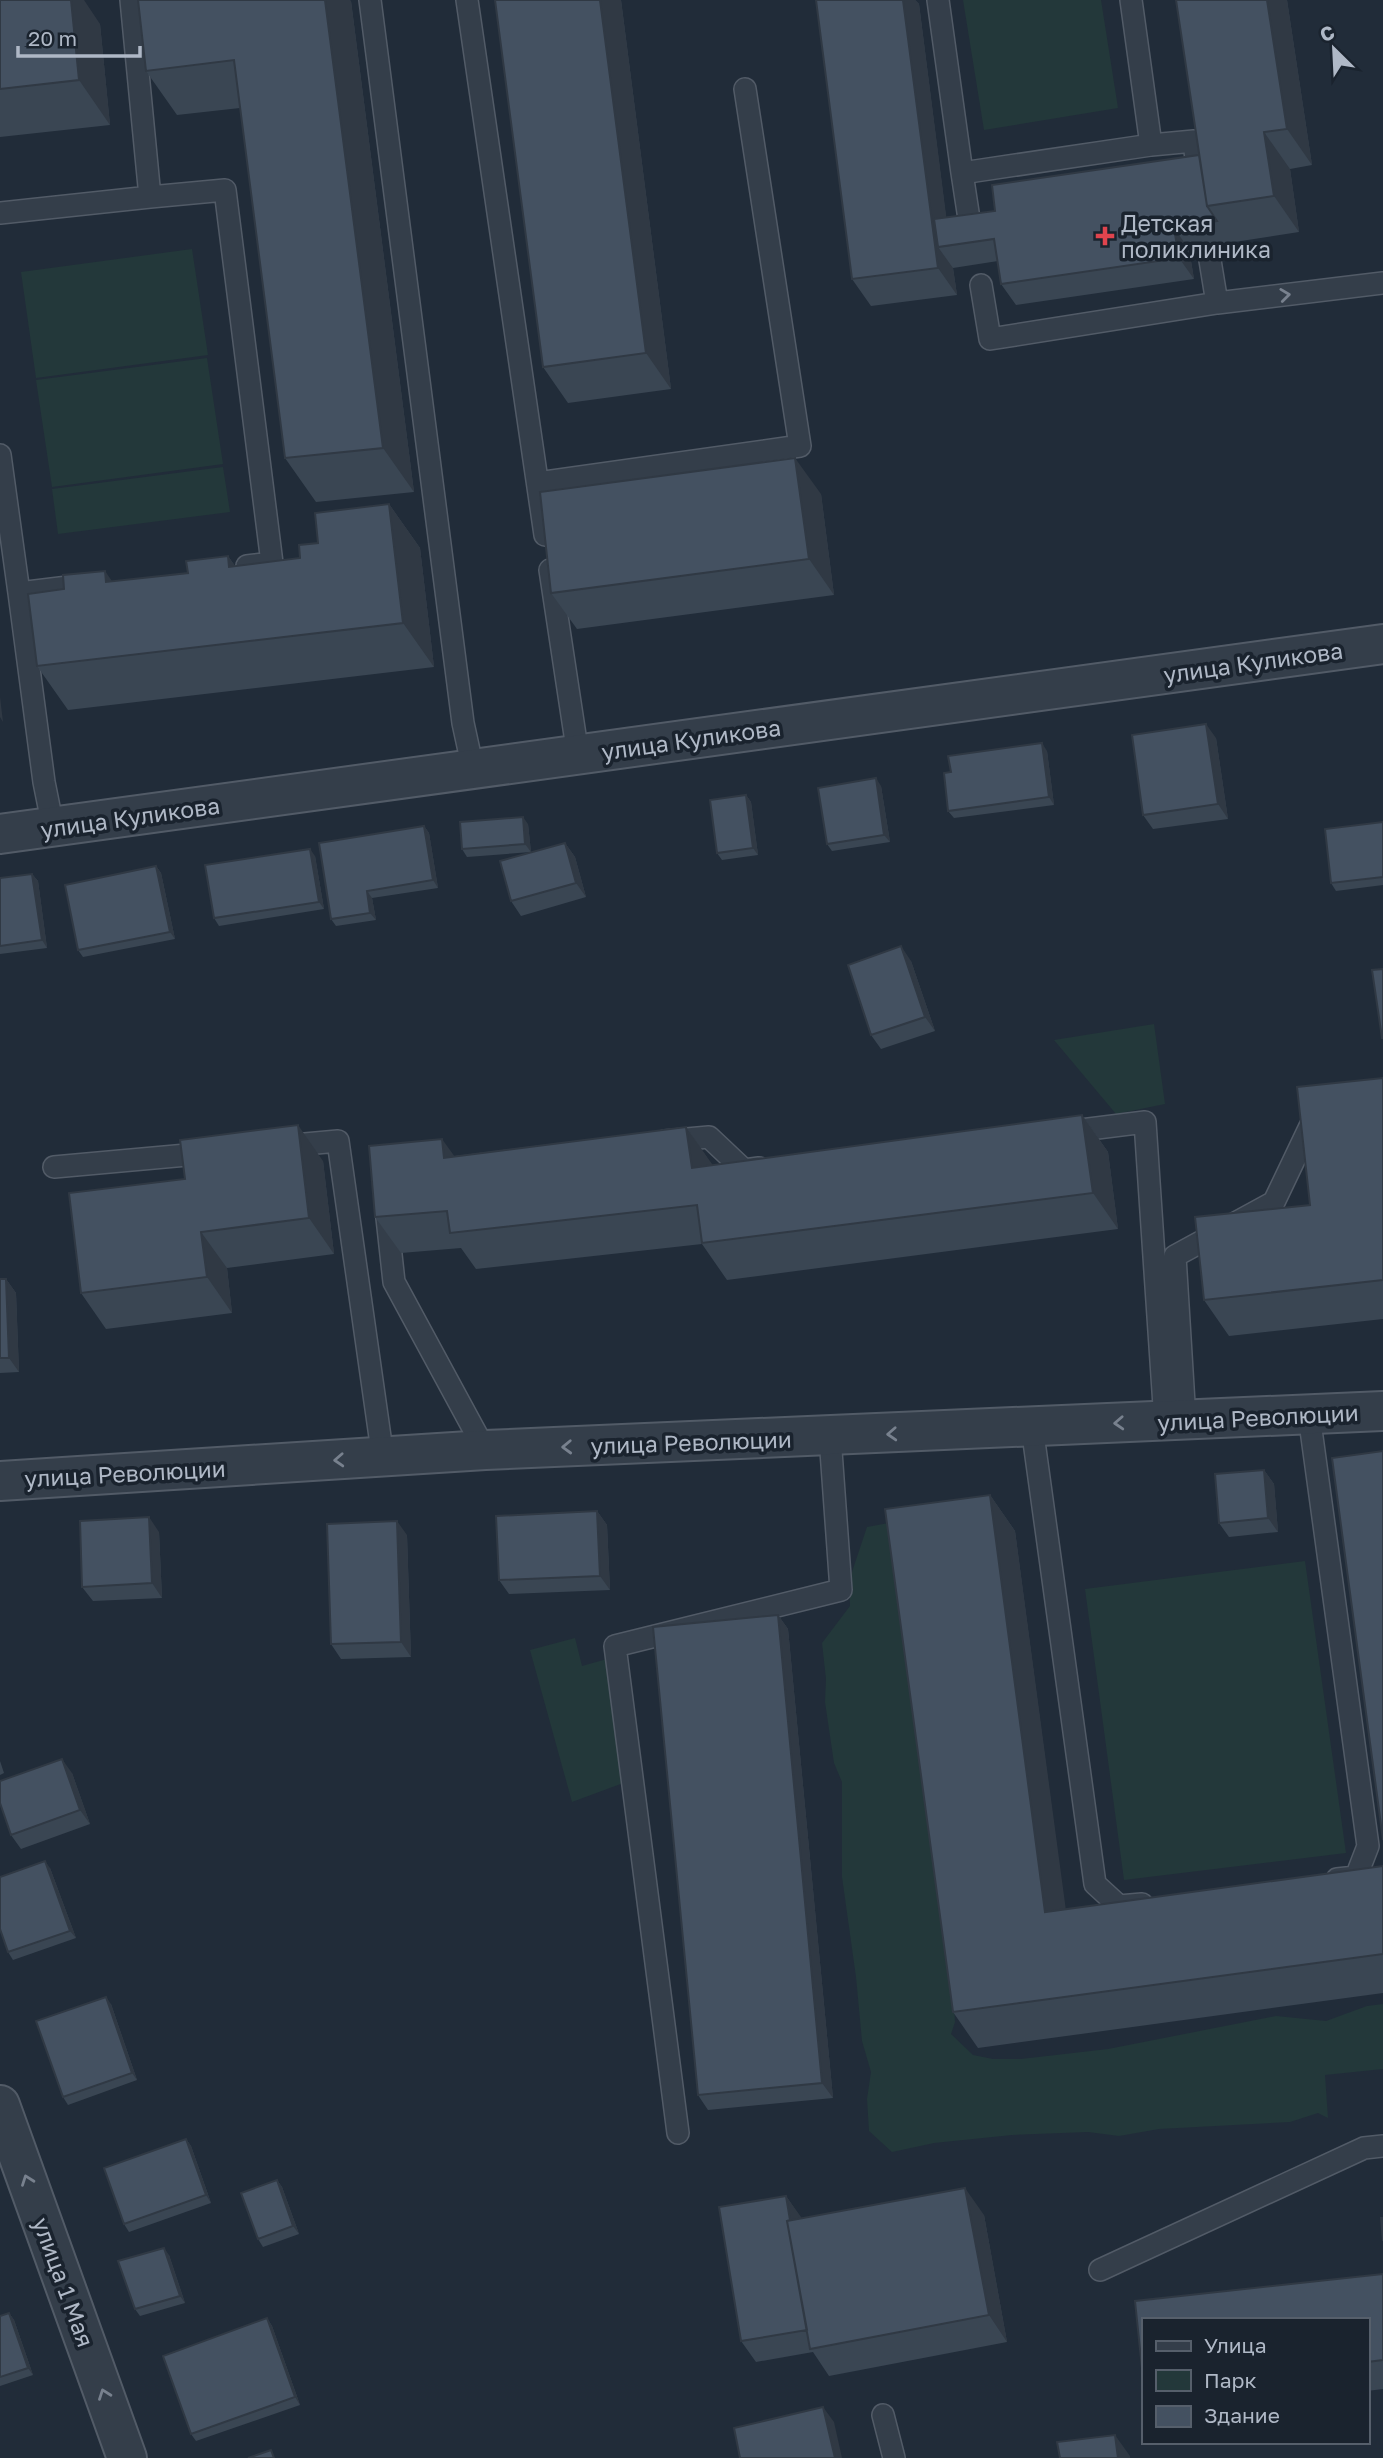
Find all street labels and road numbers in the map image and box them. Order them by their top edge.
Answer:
street label: улица Куликова [1162,636,1344,688]
street label: улица Куликова [600,713,782,765]
street label: улица Куликова [39,791,221,843]
street label: улица Революции [1157,1398,1359,1436]
street label: улица Революции [590,1424,792,1460]
street label: улица Революции [24,1454,226,1492]
street label: улица 1 Мая [28,2213,100,2351]

